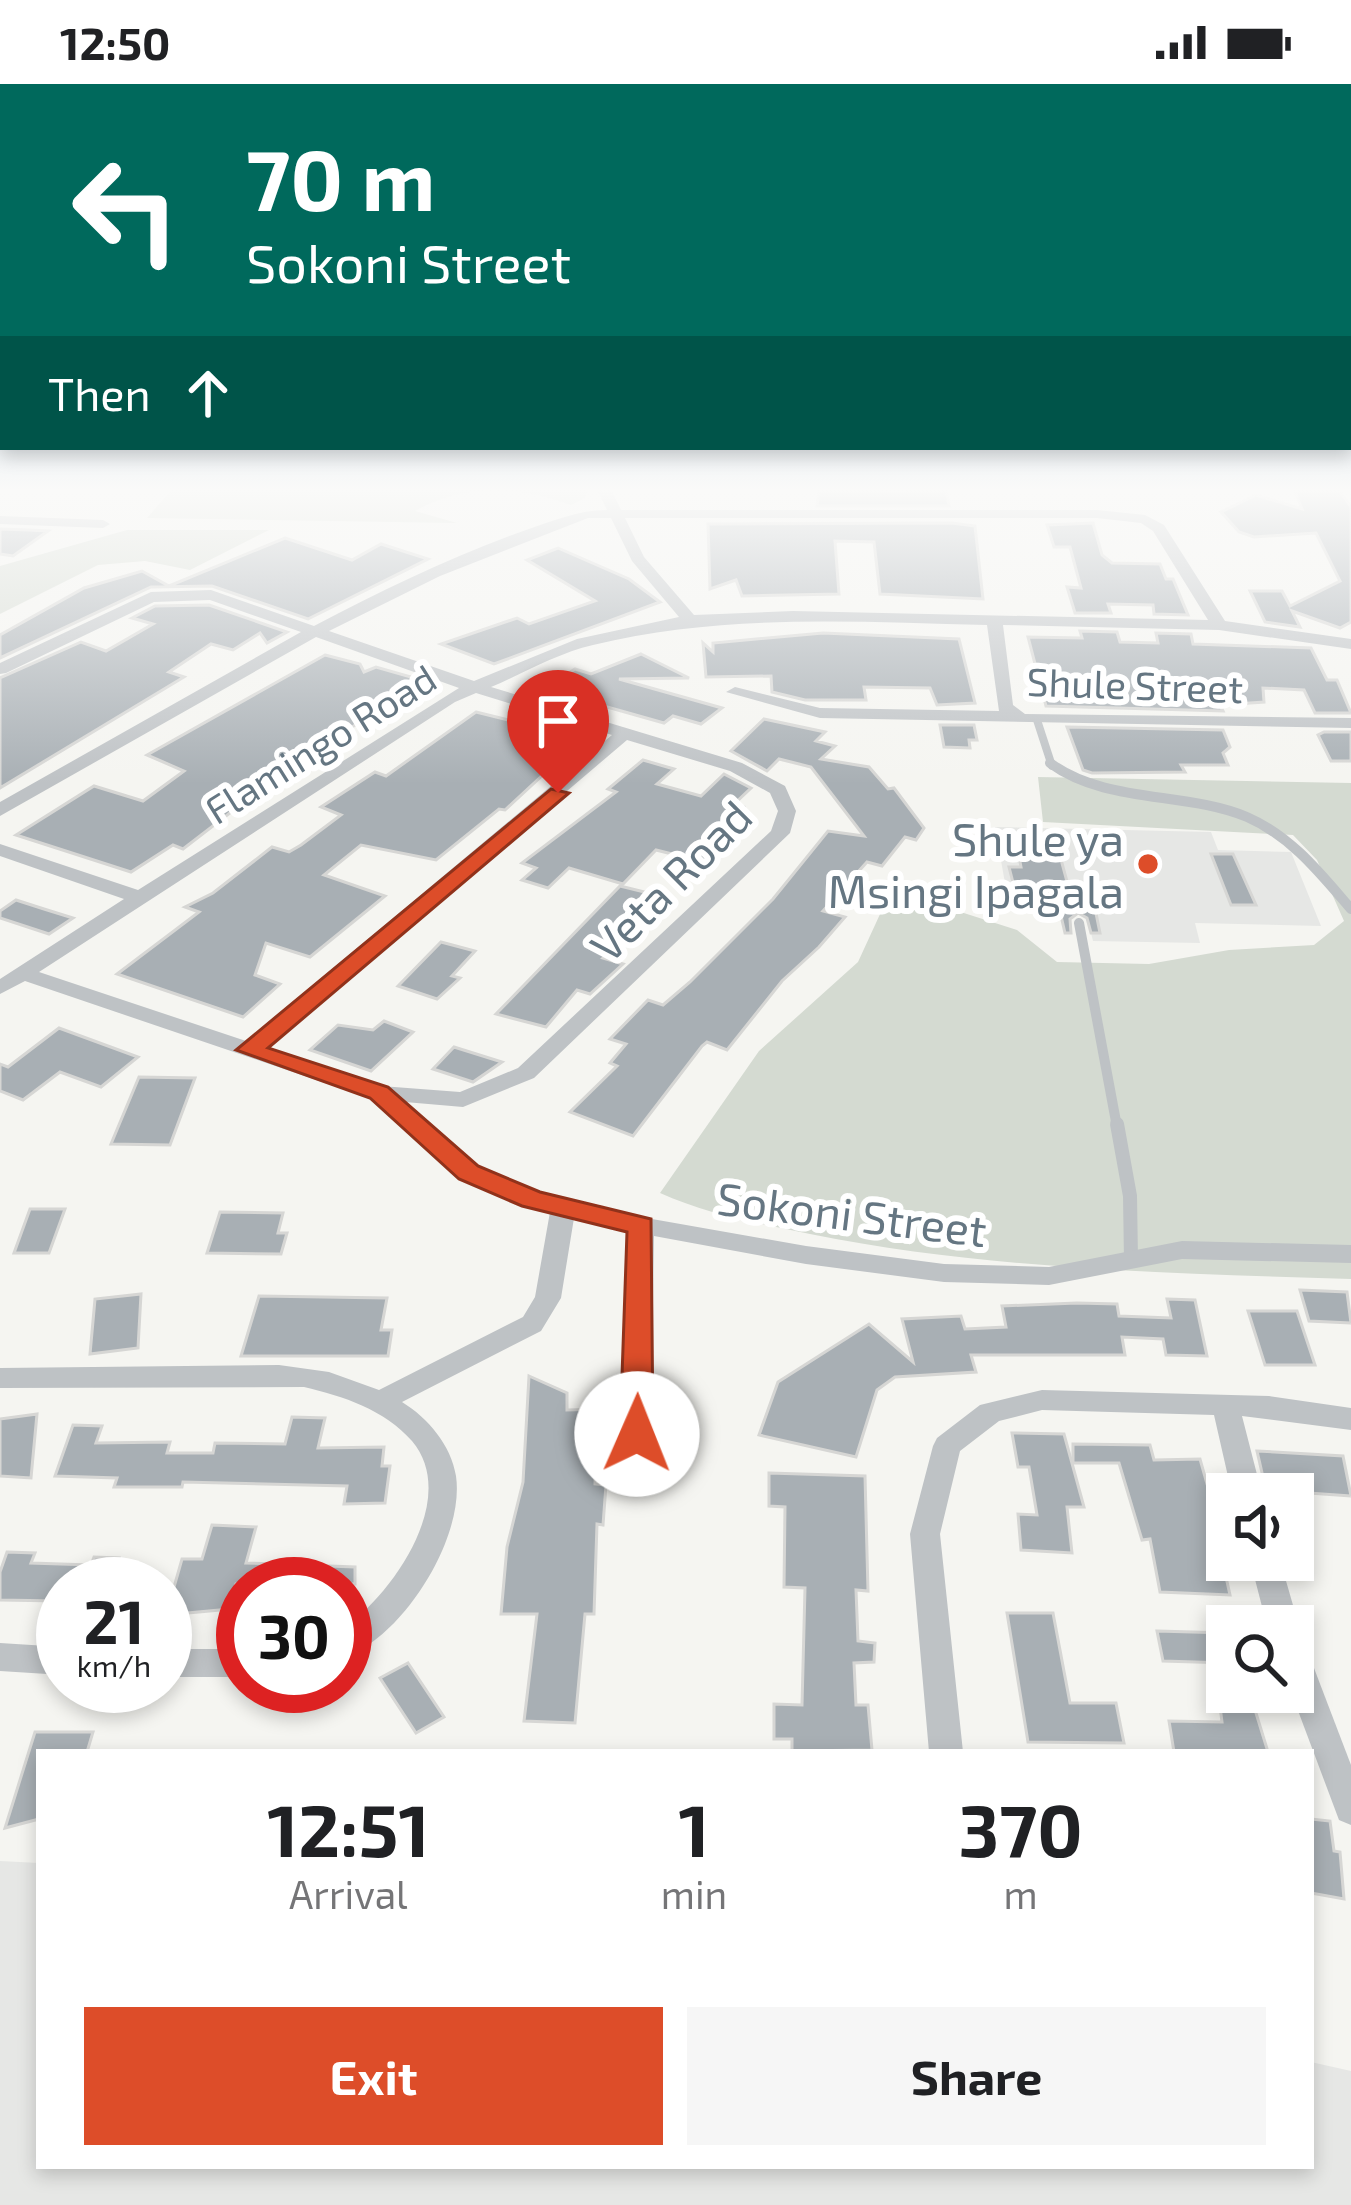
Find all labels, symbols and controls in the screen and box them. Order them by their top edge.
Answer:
text: 12:50 [60,15,170,69]
text: 70 m [246,127,436,228]
icon: left [48,132,204,288]
text: Sokoni Street [246,229,571,294]
icon: ahead [175,360,241,426]
text: Then [48,366,151,420]
street label: Flamingo Road [196,653,444,833]
street label: Shule Street [1026,657,1244,711]
pin [507,670,609,793]
icon: arrive [525,688,591,754]
street label: Veta Road [578,788,762,972]
place label: Shule ya Msingi Ipagala [828,811,1124,917]
marker: Shule ya Msingi Ipagala [1135,851,1161,877]
street label: Sokoni Street [714,1170,990,1256]
position arrow [574,1371,700,1497]
map controls [1206,1473,1314,1713]
button: sound [1206,1473,1314,1581]
speed limit sign: 30 [216,1557,372,1713]
text: 21 [84,1584,144,1656]
button: search [1206,1605,1314,1713]
text: km/h [77,1647,151,1683]
text: 12:51 [267,1785,430,1871]
text: 1 [678,1785,710,1871]
text: 370 [958,1785,1083,1871]
text: Arrival [289,1870,408,1917]
text: min [661,1870,727,1917]
text: m [1004,1870,1038,1917]
button: Exit [84,2007,663,2145]
button: Share [687,2007,1266,2145]

